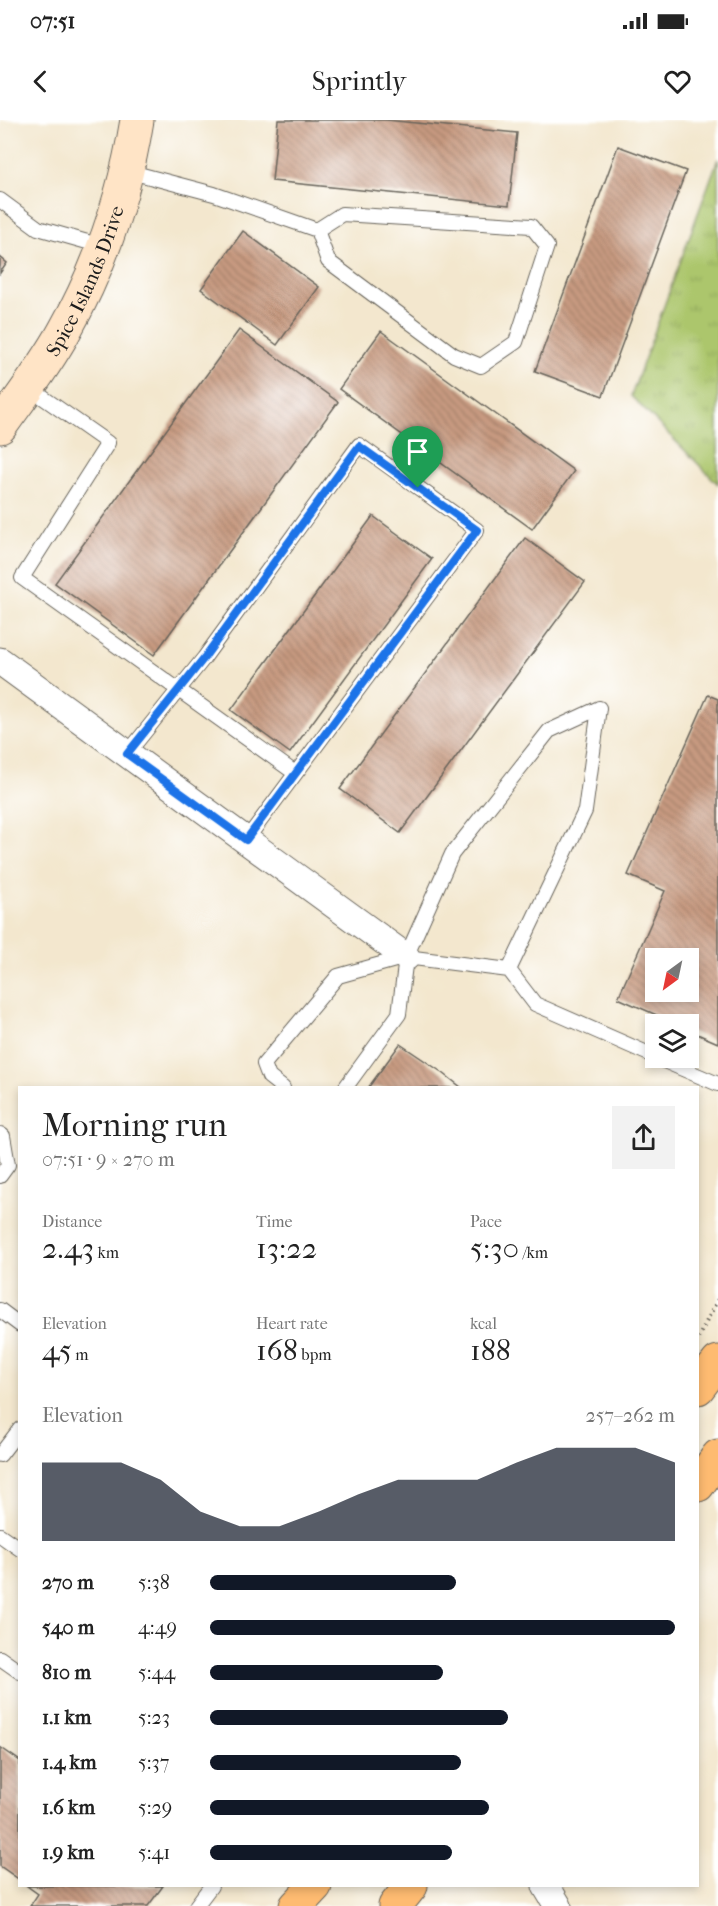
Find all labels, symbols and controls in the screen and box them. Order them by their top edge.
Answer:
text: 07:51 [30,8,75,34]
icon: back [24,65,57,98]
text: Sprintly [312,65,406,97]
icon: heart [661,65,694,98]
street label: Spice Islands Drive [41,203,128,360]
pin [392,426,443,488]
icon: arrive [401,435,434,468]
north arrow [645,948,699,1002]
map controls [645,948,699,1068]
button: layers [645,1014,699,1068]
text: Morning run [42,1106,227,1145]
button: share [612,1106,675,1169]
text: 07:51 · 9 × 270 m [42,1148,175,1171]
text: Distance [42,1212,102,1231]
text: Time [256,1212,292,1231]
text: Pace [470,1212,502,1231]
text: 2.43 [42,1231,94,1266]
text: 13:22 [256,1231,317,1266]
text: 5:30 [470,1231,519,1266]
text: km [94,1243,119,1262]
text: /km [519,1243,548,1262]
text: Elevation [42,1314,107,1333]
text: Heart rate [256,1314,328,1333]
text: kcal [470,1314,497,1333]
text: 45 [42,1333,72,1368]
text: 168 [256,1333,298,1368]
text: 188 [470,1333,511,1368]
text: m [72,1345,89,1364]
text: bpm [298,1345,332,1364]
text: Elevation [42,1404,123,1427]
text: 257–262 m [585,1404,675,1427]
text: 270 m [42,1571,94,1594]
text: 5:38 [138,1571,170,1594]
text: 540 m [42,1616,94,1639]
text: 4:49 [138,1616,177,1639]
text: 810 m [42,1661,91,1684]
text: 5:44 [138,1661,175,1684]
text: 1.1 km [42,1706,91,1729]
text: 5:23 [138,1706,170,1729]
text: 1.4 km [42,1751,97,1774]
text: 5:37 [138,1751,169,1774]
text: 1.6 km [42,1796,95,1819]
text: 5:29 [138,1796,172,1819]
text: 1.9 km [42,1841,94,1864]
text: 5:41 [138,1841,170,1864]

